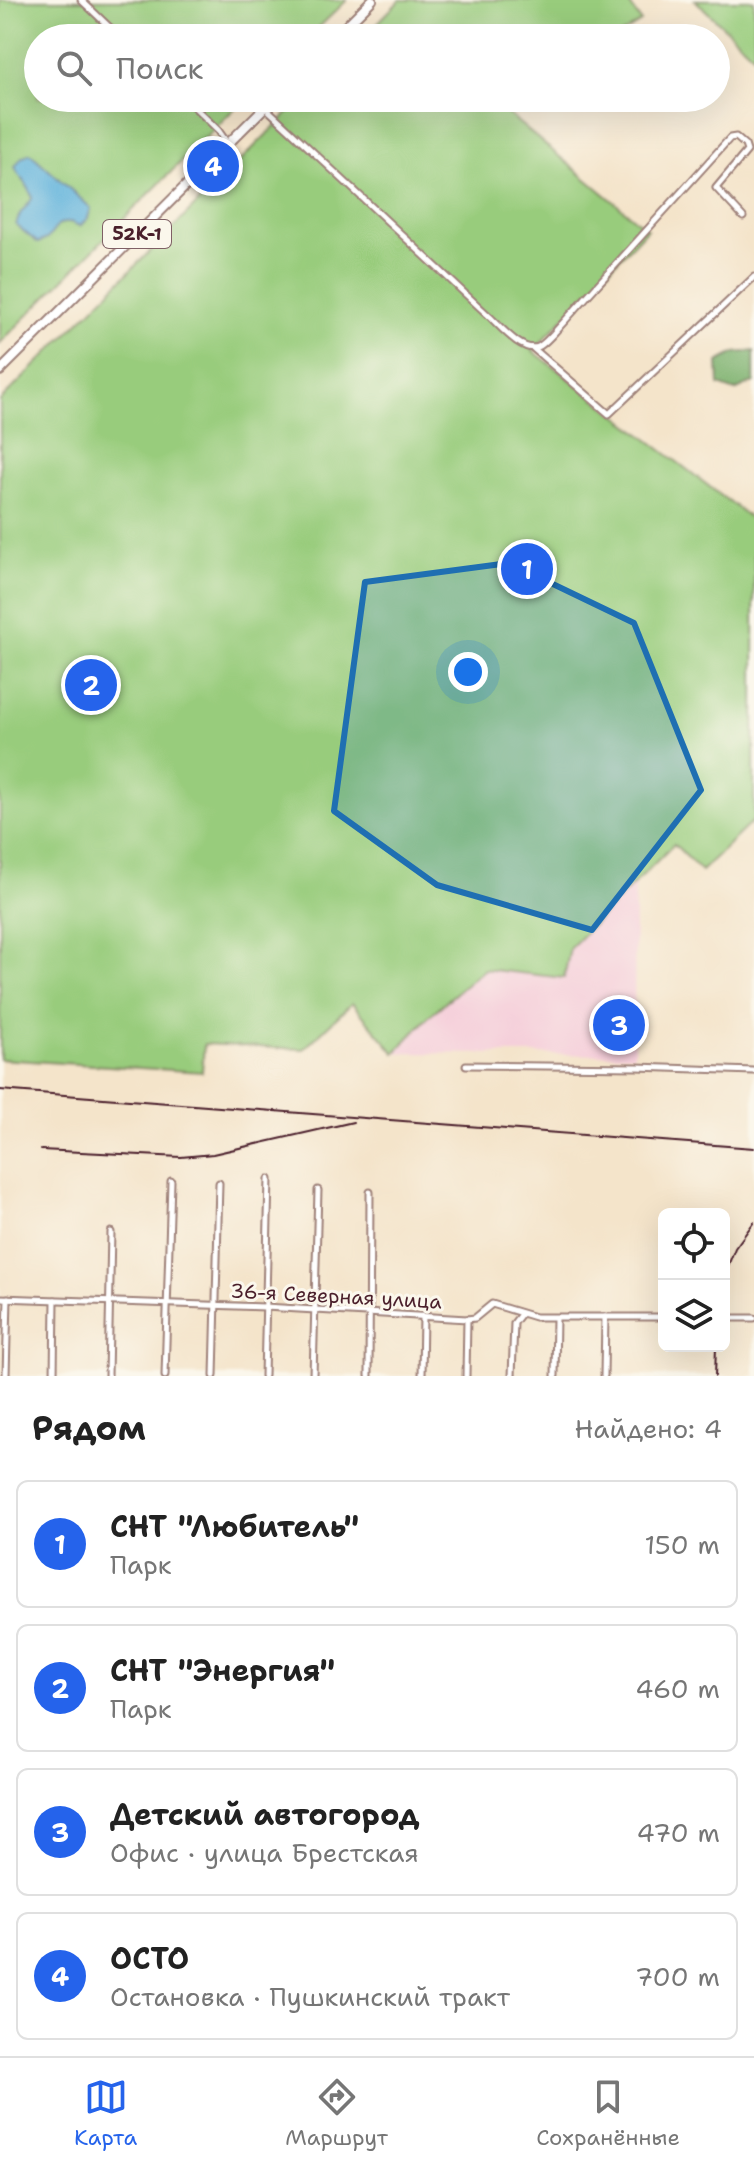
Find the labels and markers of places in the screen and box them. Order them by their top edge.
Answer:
pin: 4 [187,136,239,196]
pin: 1 [501,539,553,599]
pin: 2 [65,655,117,715]
pin: 3 [593,995,645,1055]

